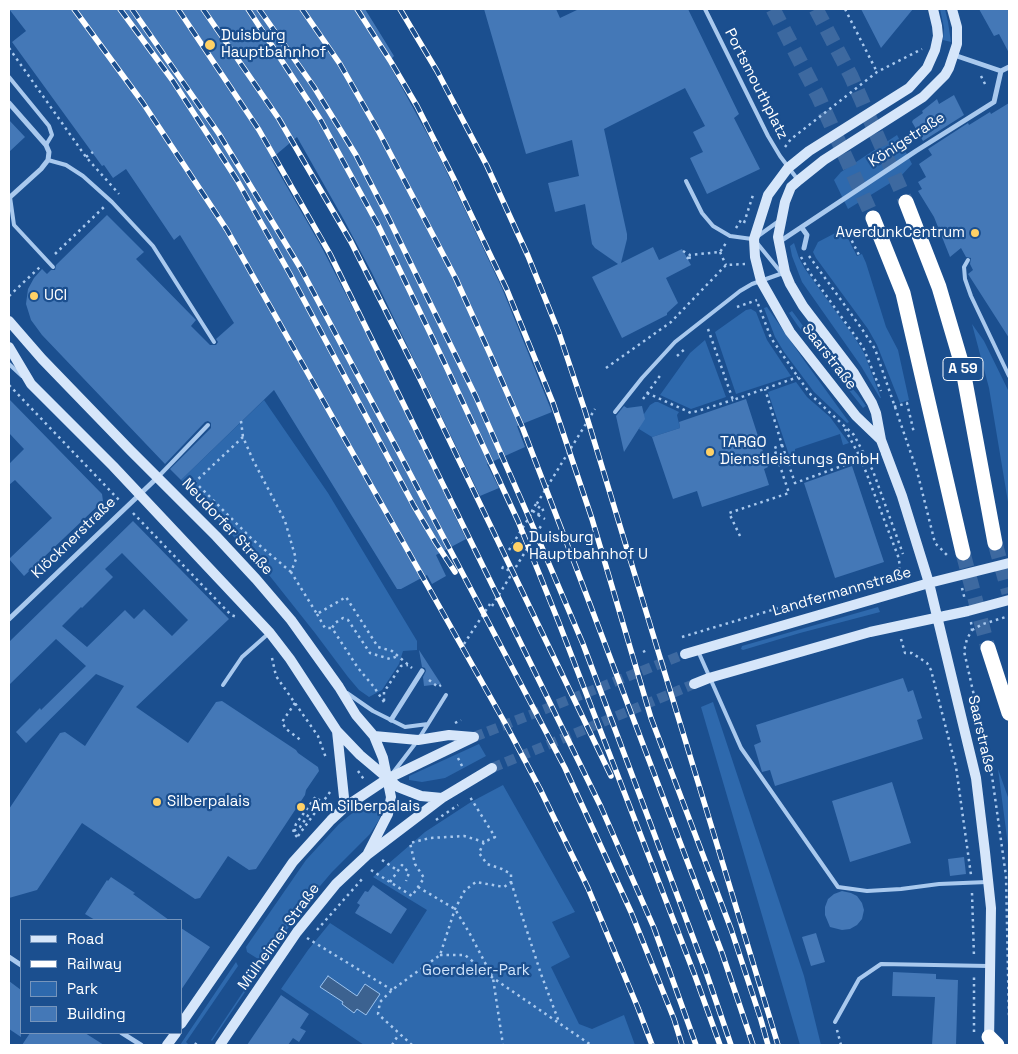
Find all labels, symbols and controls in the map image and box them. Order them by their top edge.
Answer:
street label: Portsmouthplatz [720,25,792,143]
place label: Duisburg Hauptbahnhof [221,27,326,62]
marker: Duisburg Hauptbahnhof [203,38,217,52]
street label: Königstraße [865,109,949,171]
place label: AverdunkCentrum [836,224,965,242]
marker: AverdunkCentrum [969,227,981,239]
place label: UCI [44,287,67,305]
marker: UCI [28,290,40,302]
street label: Saarstraße [798,320,860,394]
road number: A 59 [943,358,983,380]
place label: TARGO Dienstleistungs GmbH [720,434,879,469]
marker: TARGO Dienstleistungs GmbH [704,446,716,458]
street label: Neudorfer Straße [178,475,276,579]
street label: Klöcknerstraße [28,493,120,583]
place label: Duisburg Hauptbahnhof U [529,529,648,564]
marker: Duisburg Hauptbahnhof U [511,540,525,554]
street label: Landfermannstraße [771,564,913,620]
street label: Saarstraße [963,694,999,774]
place label: Silberpalais [167,793,250,811]
marker: Silberpalais [151,796,163,808]
place label: Am Silberpalais [311,798,420,816]
marker: Am Silberpalais [295,801,307,813]
street label: Mülheimer Straße [234,880,324,994]
legend [20,919,182,1034]
text: Road [67,929,104,948]
text: Railway [67,954,122,973]
park label: Goerdeler-Park [422,962,530,980]
text: Park [67,979,98,998]
text: Building [67,1004,126,1023]

